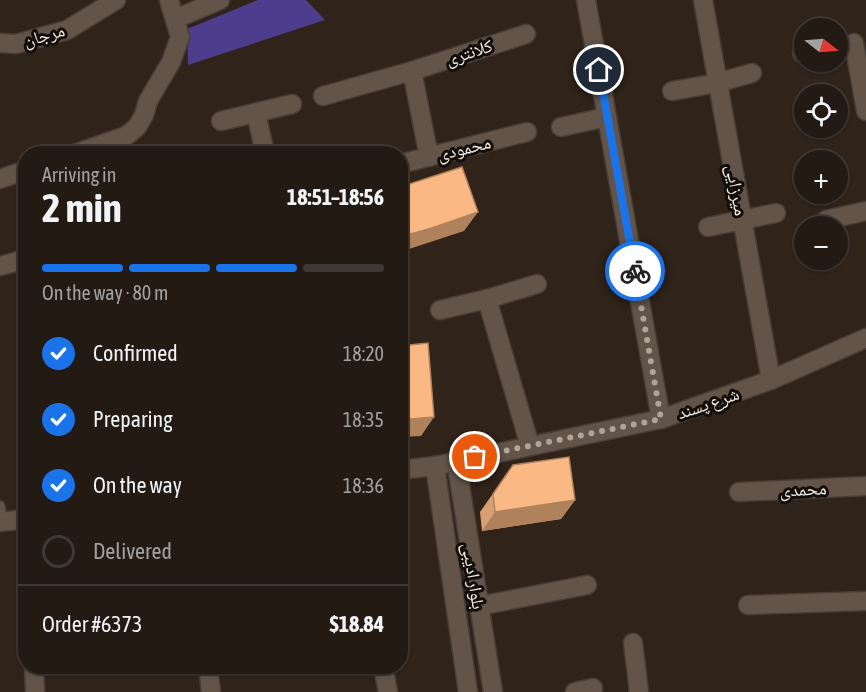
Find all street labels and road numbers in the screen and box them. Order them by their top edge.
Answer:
street label: مرجان [21,19,67,52]
street label: کلانتری [443,34,496,70]
street label: محمودی [435,131,493,166]
street label: میرزایی [721,163,752,217]
street label: شرع پسند [674,383,742,424]
street label: محمدی [779,477,827,502]
street label: بلوار ادیبی [457,541,490,611]

